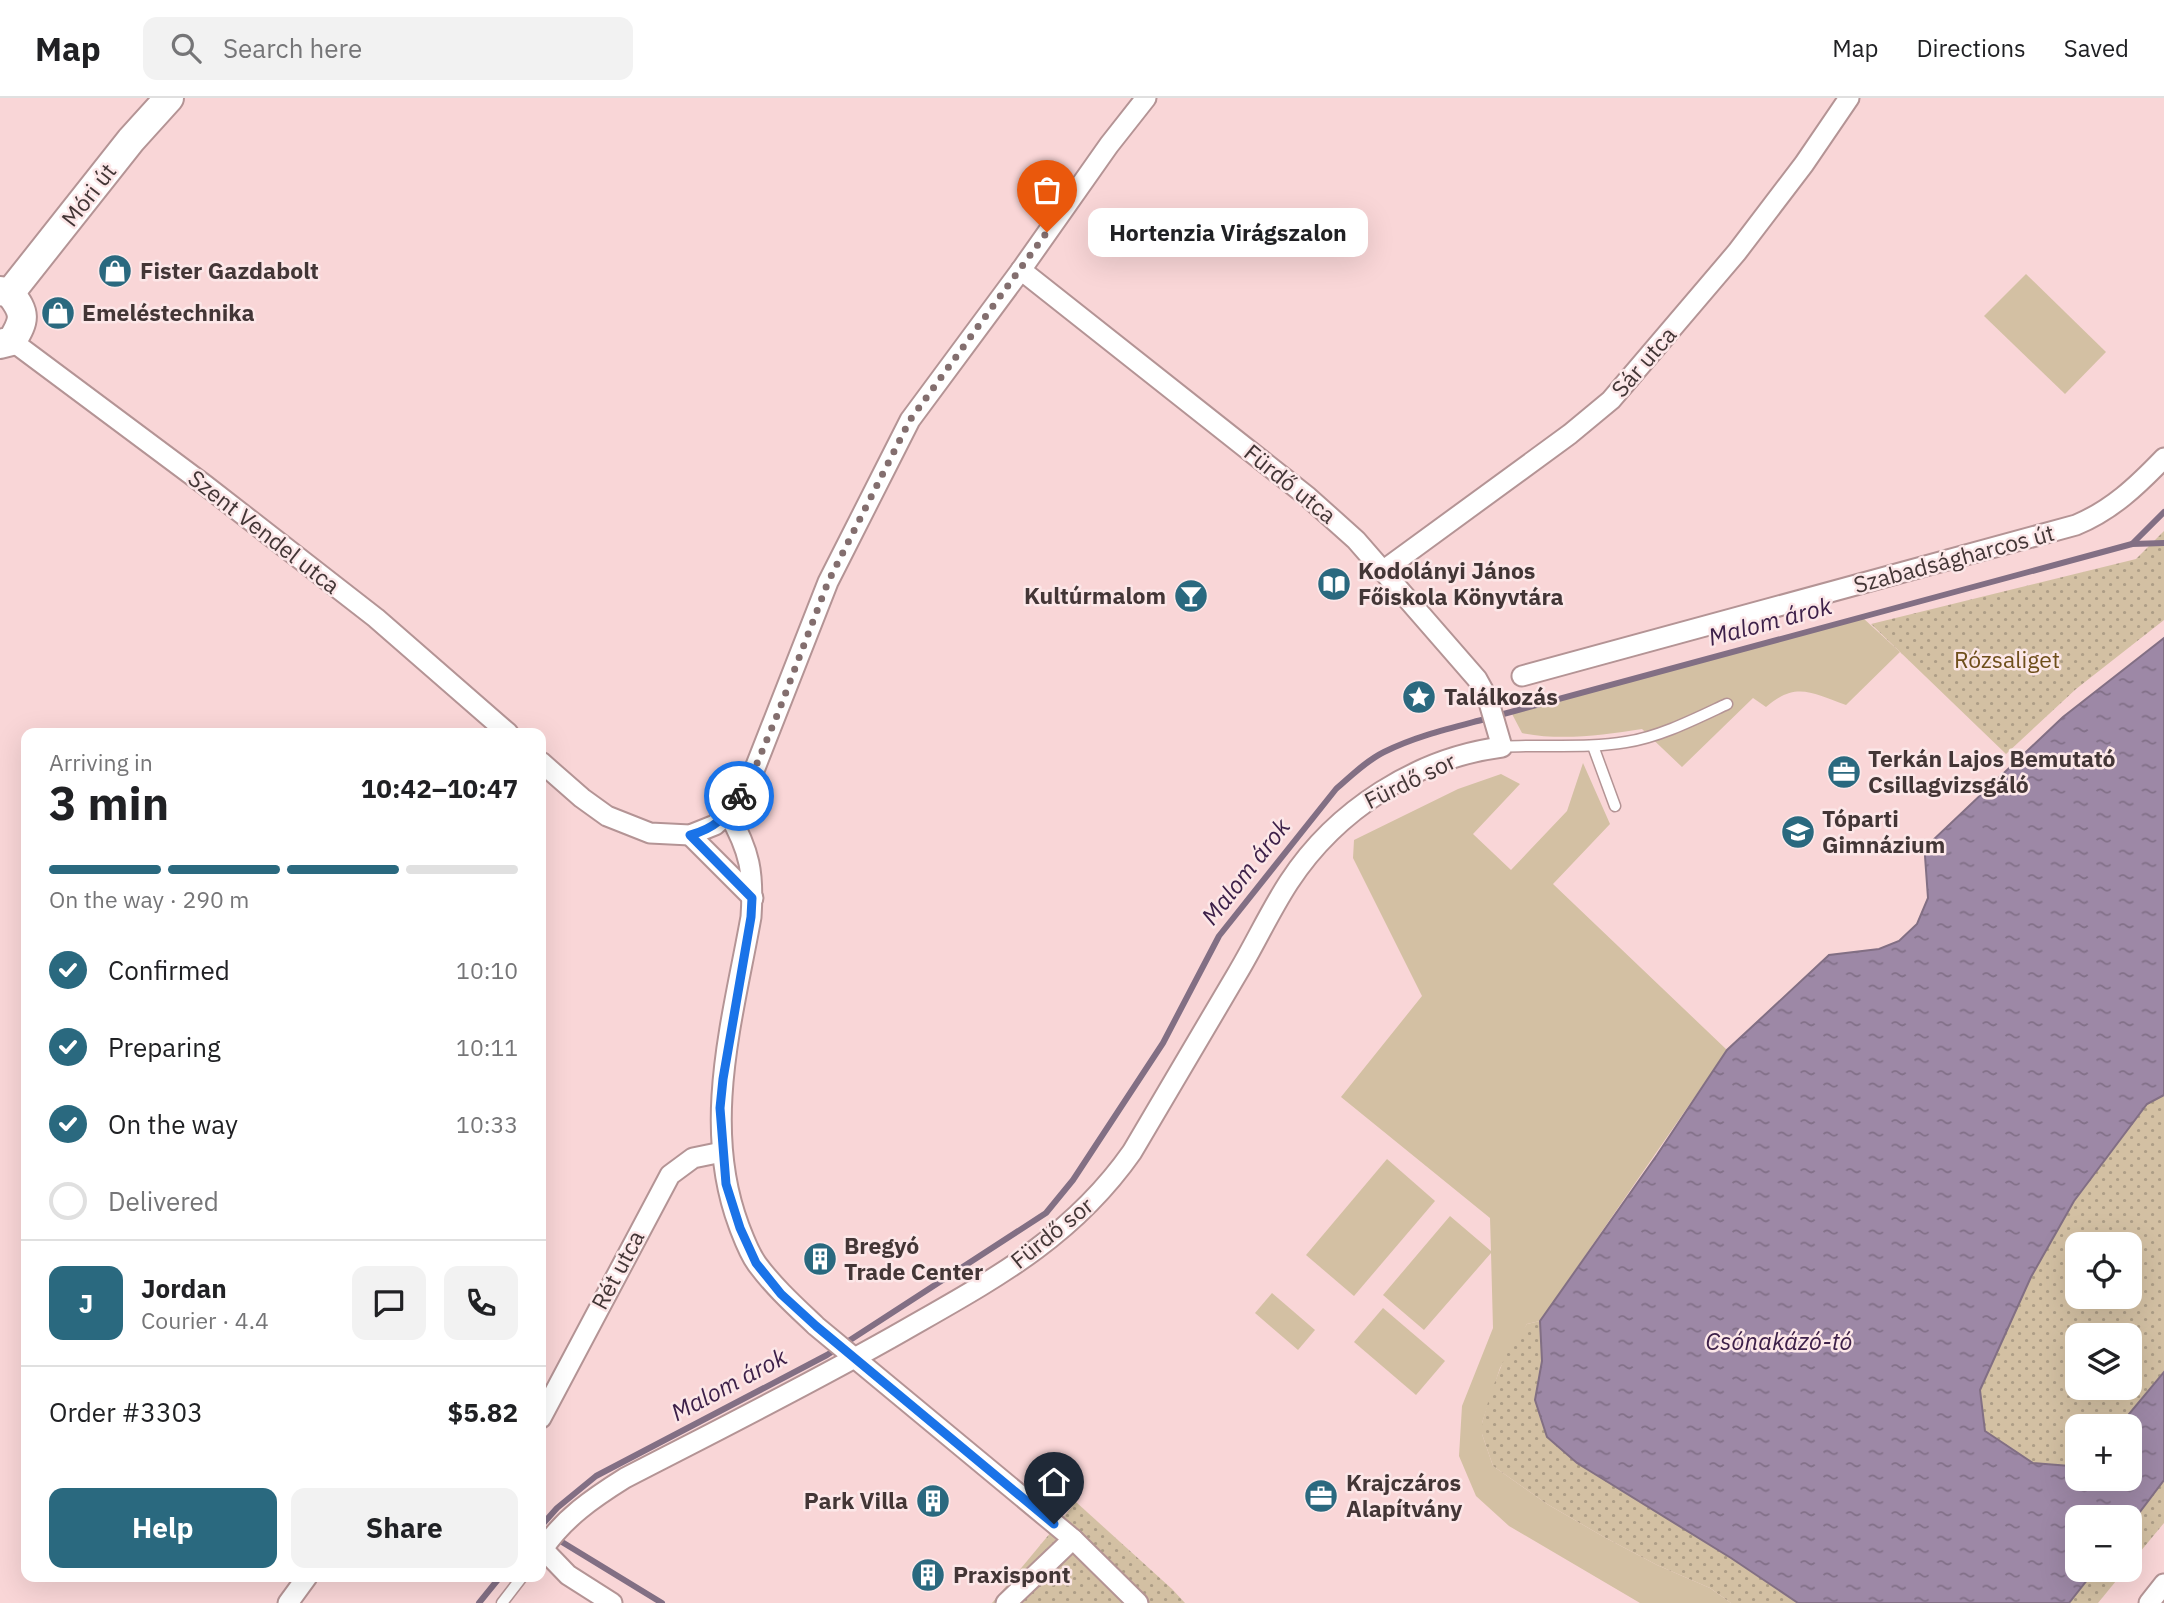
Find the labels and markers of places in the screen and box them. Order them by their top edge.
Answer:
pin [1017,160,1077,232]
callout: Hortenzia Virágszalon [1089,208,1369,256]
shop icon: Fister Gazdabolt [96,252,134,290]
place label: Fister Gazdabolt [140,255,319,285]
shop icon: Emeléstechnika [39,294,77,332]
place label: Emeléstechnika [82,297,255,327]
place label: Kodolányi János Főiskola Könyvtára [1358,555,1564,611]
library icon: Kodolányi János Főiskola Könyvtára [1315,565,1353,603]
bar icon: Kultúrmalom [1172,577,1210,615]
place label: Kultúrmalom [1024,580,1166,610]
place icon: Találkozás [1400,678,1438,716]
place label: Találkozás [1444,681,1558,711]
place label: Terkán Lajos Bemutató Csillagvizsgáló [1868,743,2116,799]
office icon: Terkán Lajos Bemutató Csillagvizsgáló [1825,753,1863,791]
place label: Tóparti Gimnázium [1822,803,1945,859]
school or university icon: Tóparti Gimnázium [1779,813,1817,851]
place label: Bregyó Trade Center [844,1230,983,1286]
building icon: Bregyó Trade Center [801,1240,839,1278]
pin [1024,1452,1084,1524]
place label: Krajczáros Alapítvány [1346,1467,1463,1523]
office icon: Krajczáros Alapítvány [1302,1477,1340,1515]
building icon: Park Villa [914,1482,952,1520]
place label: Park Villa [804,1485,908,1515]
building icon: Praxispont [909,1556,947,1594]
place label: Praxispont [953,1559,1071,1589]

